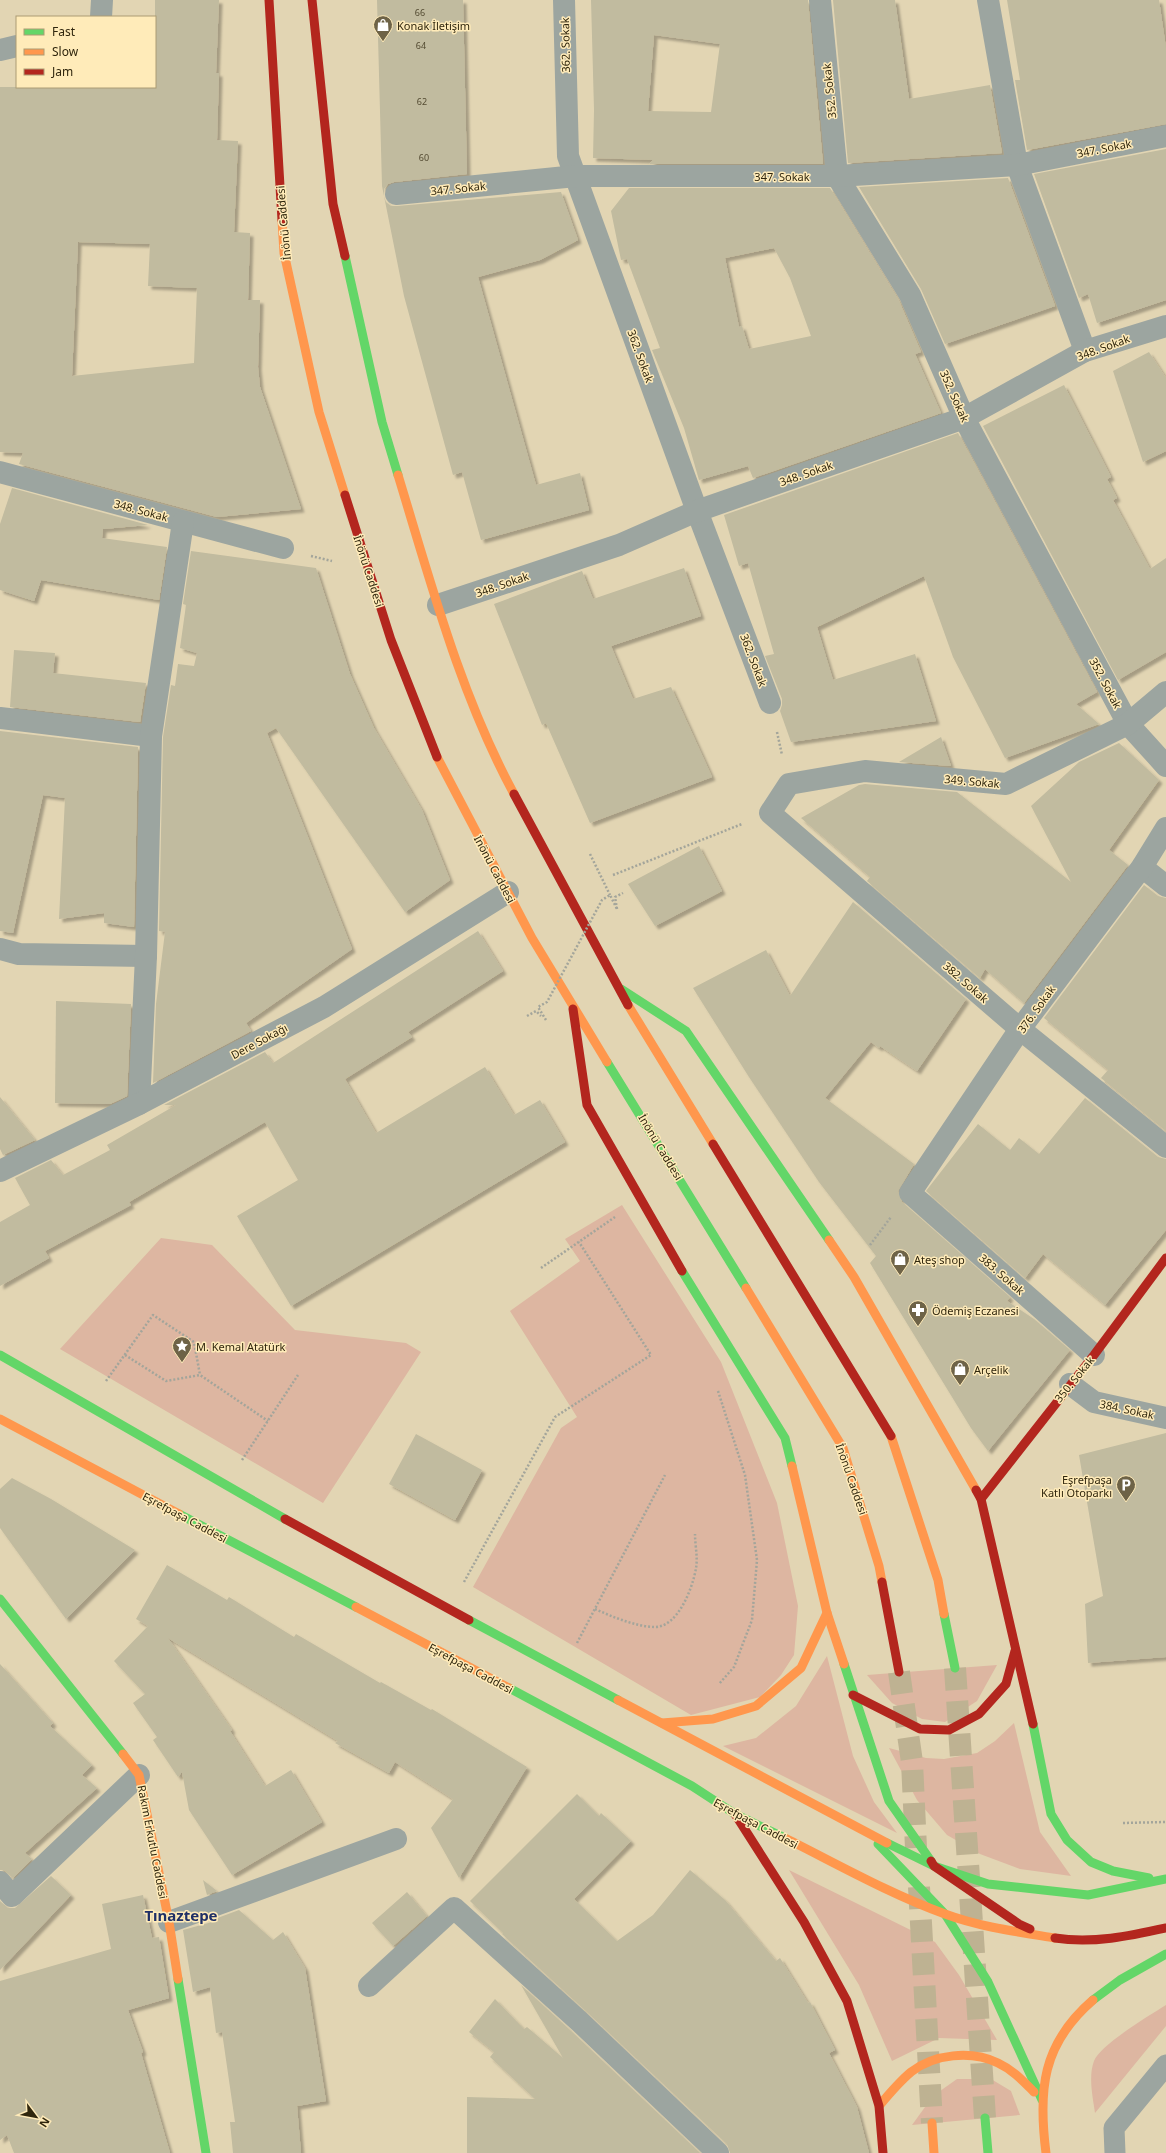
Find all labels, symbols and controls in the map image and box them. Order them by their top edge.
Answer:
house number: 66 [415,6,425,19]
shop icon: Konak İletişim [372,14,394,42]
legend [16,16,156,88]
street label: 362. Sokak [557,17,573,73]
place label: Konak İletişim [397,18,470,33]
text: Fast [52,23,76,40]
house number: 64 [416,39,426,52]
text: Slow [52,43,79,60]
text: Jam [51,63,73,80]
street label: 352. Sokak [819,63,839,119]
house number: 62 [417,95,427,108]
street label: 347. Sokak [1075,135,1133,161]
house number: 60 [419,151,429,164]
street label: 347. Sokak [754,169,810,184]
street label: 347. Sokak [430,178,486,198]
street label: İnönü Caddesi [272,185,294,261]
street label: 362. Sokak [624,327,658,385]
street label: 348. Sokak [1074,330,1132,364]
street label: 352. Sokak [937,368,973,424]
street label: 348. Sokak [777,457,835,489]
street label: 348. Sokak [112,496,170,524]
street label: İnönü Caddesi [350,533,388,609]
street label: 348. Sokak [473,568,531,600]
street label: 362. Sokak [737,632,771,689]
street label: 352. Sokak [1086,655,1126,711]
street label: 349. Sokak [944,771,1000,791]
street label: İnönü Caddesi [471,833,519,905]
street label: 382. Sokak [940,958,992,1006]
street label: 376. Sokak [1014,982,1058,1036]
street label: Dere Sokağı [228,1020,290,1062]
street label: İnönü Caddesi [635,1111,687,1183]
shop icon: Ateş shop [889,1248,911,1276]
street label: 383. Sokak [976,1250,1028,1298]
place label: Ateş shop [914,1252,965,1267]
pharmacy icon: Ödemiş Eczanesi [907,1299,929,1327]
place label: Ödemiş Eczanesi [932,1303,1019,1318]
place icon: M. Kemal Atatürk [171,1335,193,1363]
place label: M. Kemal Atatürk [196,1339,285,1354]
street label: 350. Sokak [1051,1353,1097,1405]
shop icon: Arçelik [949,1358,971,1386]
place label: Arçelik [974,1362,1009,1377]
street label: 384. Sokak [1098,1396,1156,1422]
street label: İnönü Caddesi [833,1441,871,1517]
place label: Eşrefpaşa Katlı Otoparkı [1041,1472,1112,1500]
parking icon: Eşrefpaşa Katlı Otoparkı [1115,1474,1137,1502]
street label: Eşrefpaşa Caddesi [140,1488,230,1546]
street label: Eşrefpaşa Caddesi [426,1639,516,1697]
street label: Rakım Erkutlu Caddesi [135,1784,171,1900]
street label: Eşrefpaşa Caddesi [711,1794,801,1852]
district label: Tınaztepe [144,1905,218,1925]
north arrow [16,2097,56,2137]
text: N [36,2115,54,2130]

